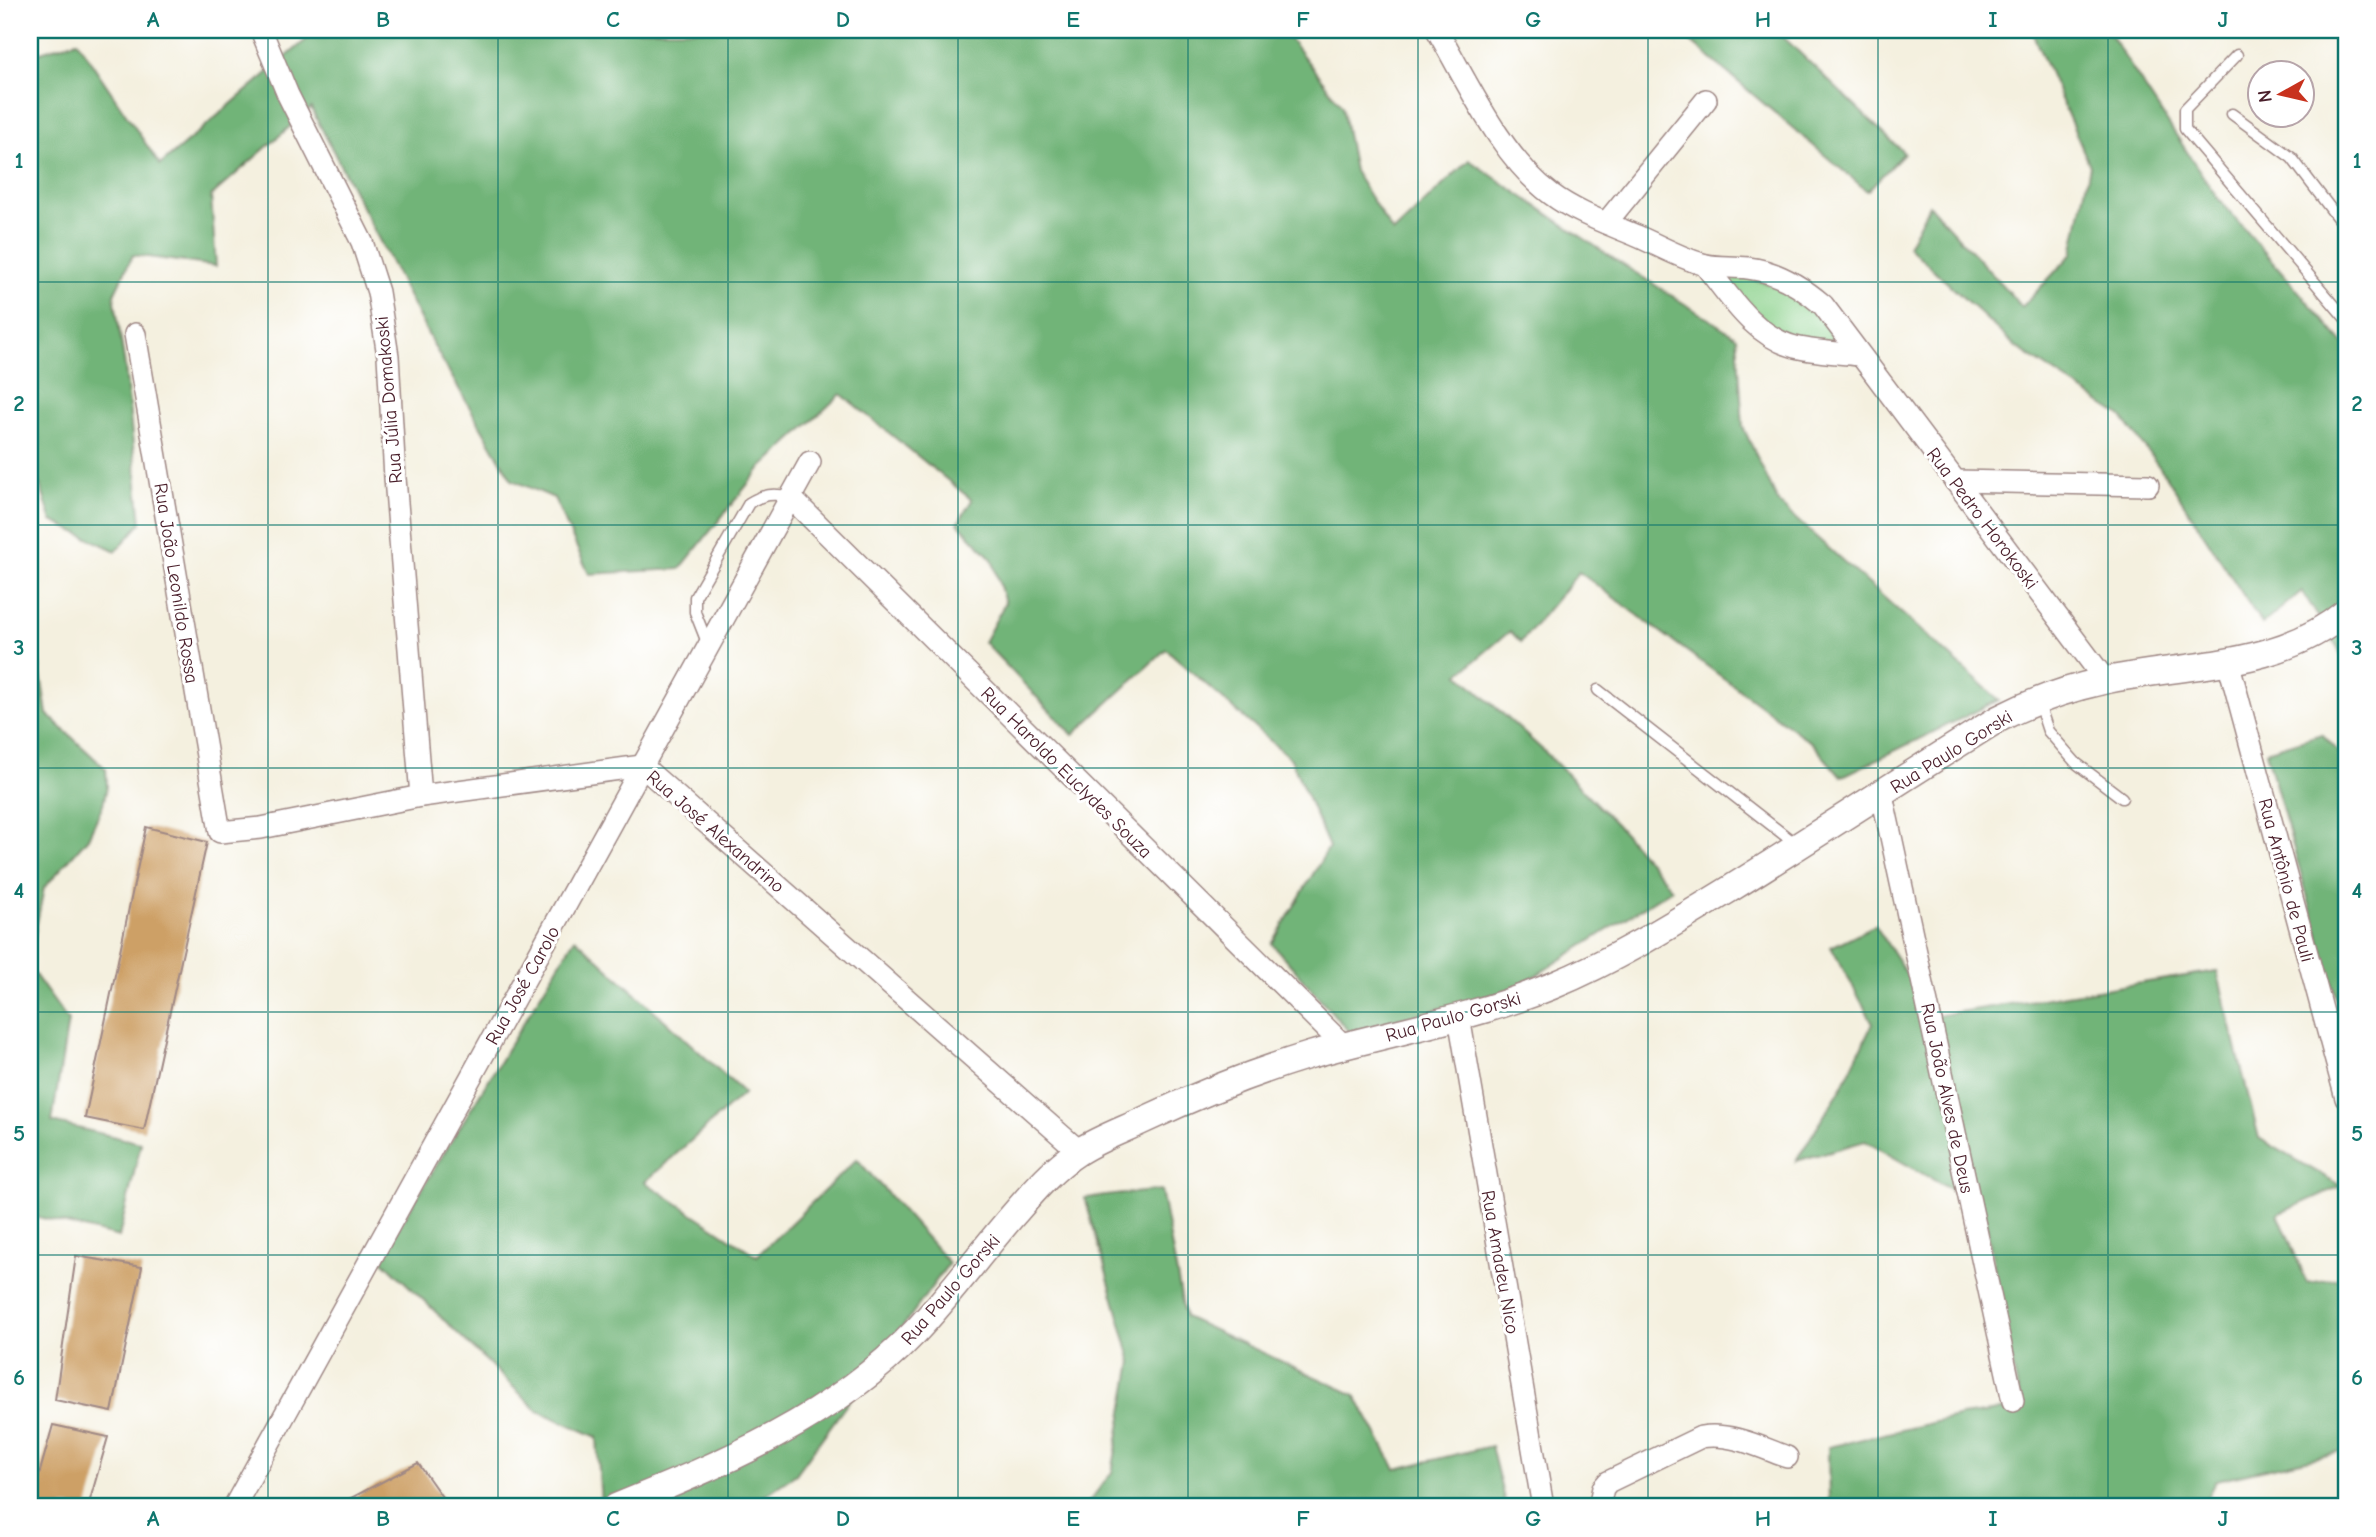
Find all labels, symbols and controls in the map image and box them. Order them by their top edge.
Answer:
text: A [147,6,160,33]
text: B [376,6,390,33]
text: C [606,6,620,33]
text: D [836,6,850,33]
text: E [1066,6,1080,33]
text: F [1296,6,1310,33]
text: G [1525,6,1541,33]
text: H [1755,6,1771,33]
text: I [1988,6,1998,33]
text: J [2218,6,2229,33]
north arrow [2246,60,2316,130]
text: N [2253,89,2277,104]
text: 1 [14,147,24,174]
text: 1 [2352,147,2362,174]
street label: Rua Júlia Domakoski [371,315,407,484]
text: 2 [13,390,25,417]
text: 2 [2351,390,2363,417]
street label: Rua Pedro Horokoski [1922,444,2043,594]
street label: Rua João Leonildo Rossa [149,481,203,685]
text: 3 [13,634,25,661]
text: 3 [2351,634,2363,661]
street label: Rua Haroldo Euclydes Souza [976,683,1156,863]
street label: Rua Paulo Gorski [1886,705,2017,798]
street label: Rua José Alexandrino [642,766,789,898]
street label: Rua Antônio de Pauli [2254,796,2318,965]
text: 4 [14,877,25,904]
text: 4 [2352,877,2363,904]
street label: Rua José Carolo [481,922,565,1049]
street label: Rua Paulo Gorski [1383,987,1523,1047]
street label: Rua João Alves de Deus [1916,1001,1978,1195]
text: 5 [13,1120,25,1147]
text: 5 [2351,1120,2363,1147]
street label: Rua Amadeu Nico [1477,1189,1523,1336]
street label: Rua Paulo Gorski [897,1230,1005,1350]
text: 6 [13,1364,25,1391]
text: 6 [2351,1364,2363,1391]
text: A [147,1505,160,1532]
text: B [376,1505,390,1532]
text: C [606,1505,620,1532]
text: D [836,1505,850,1532]
text: E [1066,1505,1080,1532]
text: F [1296,1505,1310,1532]
text: G [1525,1505,1541,1532]
text: H [1755,1505,1771,1532]
text: I [1988,1505,1998,1532]
text: J [2218,1505,2229,1532]

